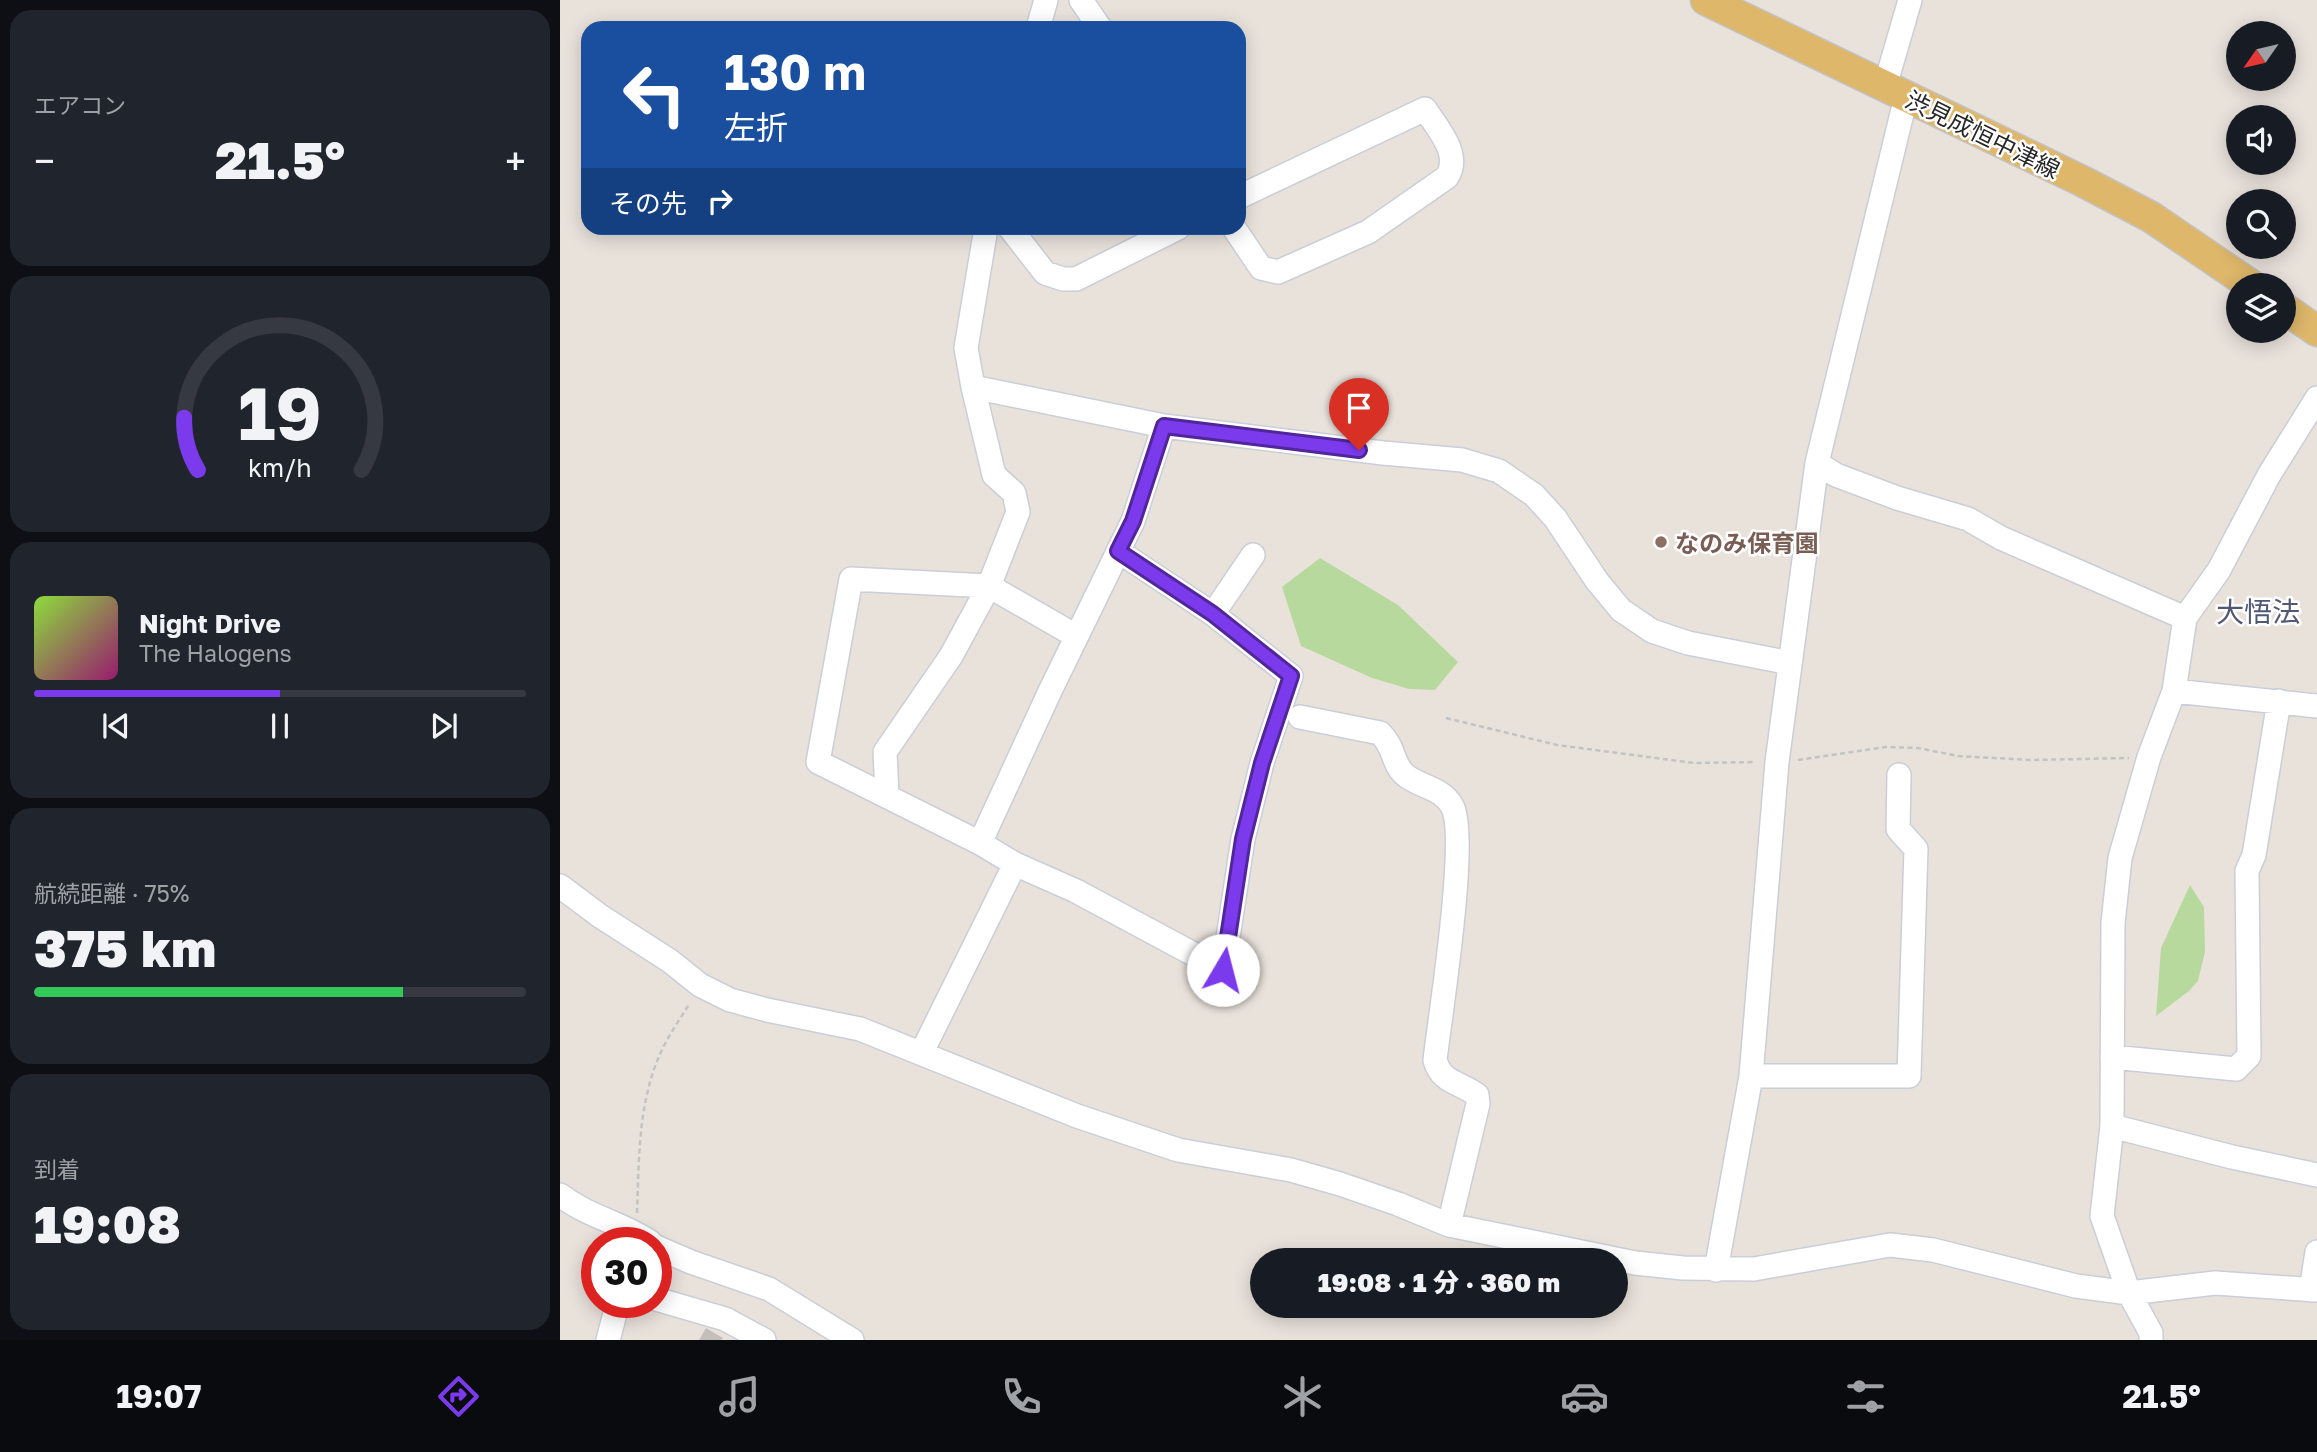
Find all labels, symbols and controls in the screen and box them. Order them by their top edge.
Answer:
north arrow [2226,21,2296,91]
map controls [2226,21,2296,343]
text: 130 m [724,42,866,101]
icon: left [609,49,700,140]
street label: 渋見成恒中津線 [1901,84,2065,184]
text: エアコン [34,91,126,119]
button: sound [2226,105,2296,175]
text: 左折 [724,108,788,146]
text: 21.5° [215,128,345,190]
text: − [34,138,55,183]
text: + [505,138,526,183]
icon: right [701,182,739,220]
text: その先 [609,188,687,219]
button: search [2226,189,2296,259]
button: layers [2226,273,2296,343]
text: 19 [238,369,322,456]
pin [1329,378,1389,450]
icon: arrive [1340,389,1378,427]
text: km/h [248,452,312,483]
place label: なのみ保育園 [1675,528,1819,557]
marker: なのみ保育園 [1653,534,1669,550]
district label: 大悟法 [2216,595,2300,628]
text: Night Drive [139,608,281,639]
text: The Halogens [139,639,292,667]
icon: previous [97,707,135,745]
icon: pause [261,707,299,745]
icon: next [425,707,463,745]
text: 航続距離 · 75% [34,879,189,907]
text: 375 km [34,916,216,978]
position arrow [1186,933,1260,1007]
text: 到着 [34,1155,80,1183]
text: 19:08 [34,1192,181,1254]
speed limit sign: 30 [581,1227,672,1318]
text: 19:08 · 1 分 · 360 m [1318,1267,1560,1298]
icon: directions [434,1372,483,1421]
icon: music [715,1372,764,1421]
icon: phone [997,1372,1046,1421]
icon: climate [1278,1372,1327,1421]
icon: car [1560,1372,1609,1421]
icon: filters [1841,1372,1890,1421]
text: 19:07 [116,1377,201,1415]
text: 21.5° [2122,1377,2201,1415]

